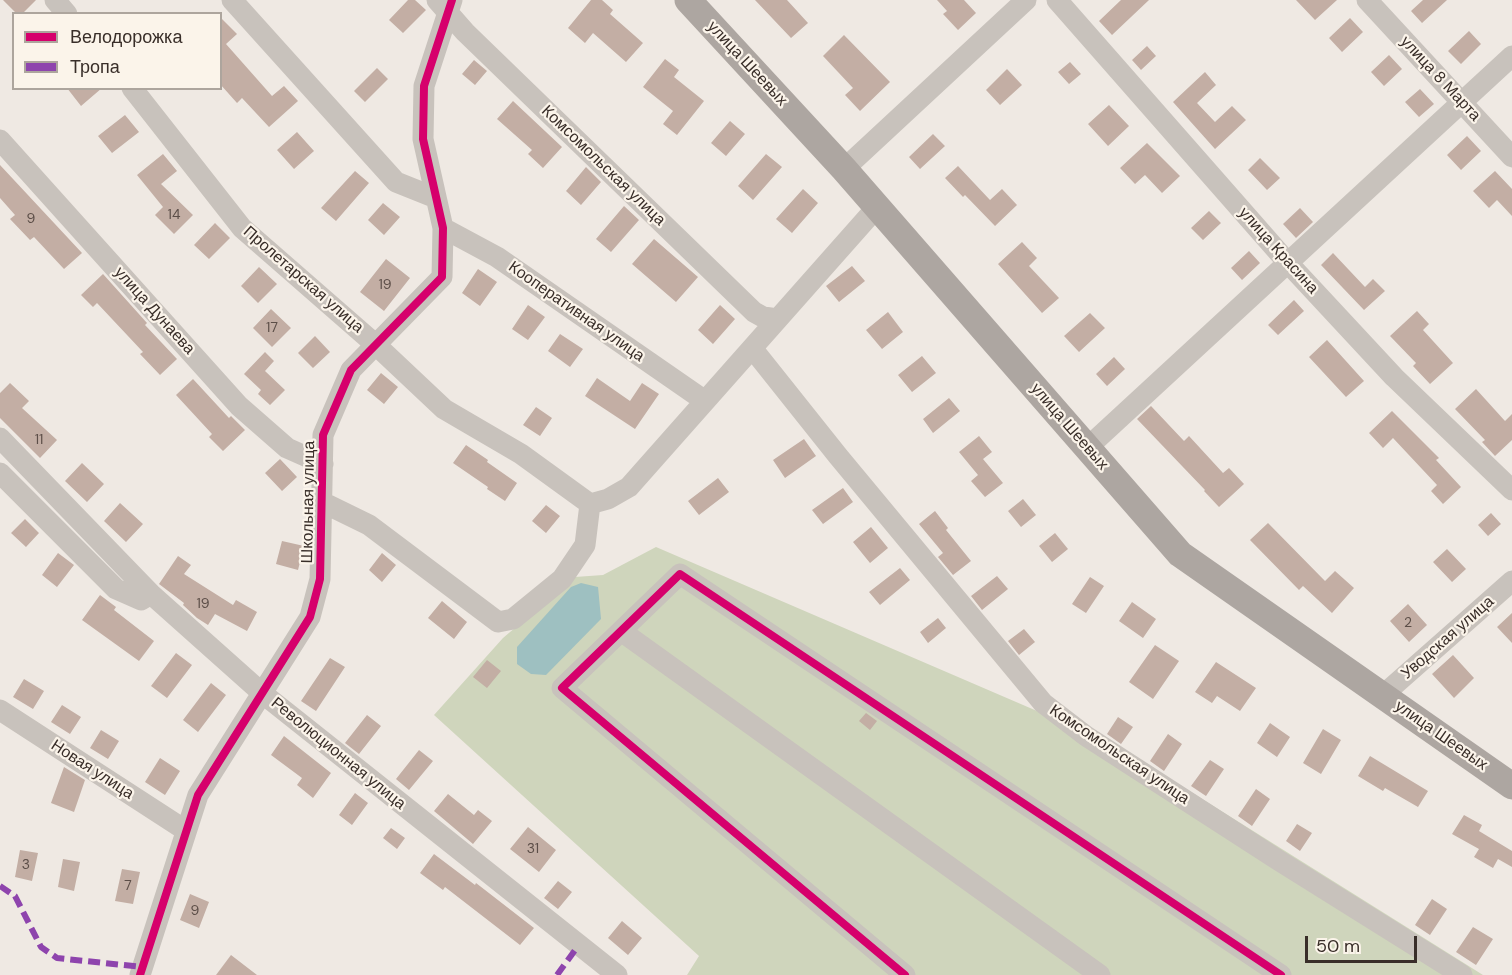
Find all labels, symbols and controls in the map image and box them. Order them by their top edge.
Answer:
legend [12,12,222,90]
street label: улица Шеевых [703,18,791,110]
text: Велодорожка [70,25,182,49]
street label: улица 8 Марта [1396,33,1484,125]
text: Тропа [70,55,120,79]
street label: Комсомольская улица [537,102,669,230]
street label: улица Красина [1234,204,1322,298]
house number: 14 [168,207,180,223]
house number: 9 [27,211,35,227]
street label: Пролетарская улица [239,223,367,337]
street label: Кооперативная улица [504,258,648,366]
street label: улица Дунаева [110,263,198,359]
house number: 19 [378,277,392,293]
house number: 17 [266,320,278,336]
street label: улица Шеевых [1026,380,1112,474]
house number: 11 [35,432,43,448]
street label: Школьная улица [298,440,320,564]
street label: Уводская улица [1398,592,1498,684]
house number: 19 [196,596,210,612]
house number: 2 [1404,615,1412,631]
street label: Революционная улица [267,694,409,814]
street label: улица Шеевых [1391,697,1491,775]
street label: Комсомольская улица [1045,701,1193,809]
street label: Новая улица [47,736,137,804]
house number: 31 [527,841,539,857]
house number: 3 [22,857,30,873]
house number: 7 [124,878,132,894]
house number: 9 [191,903,199,919]
scale bar [1308,924,1420,962]
text: 50 m [1316,934,1360,958]

